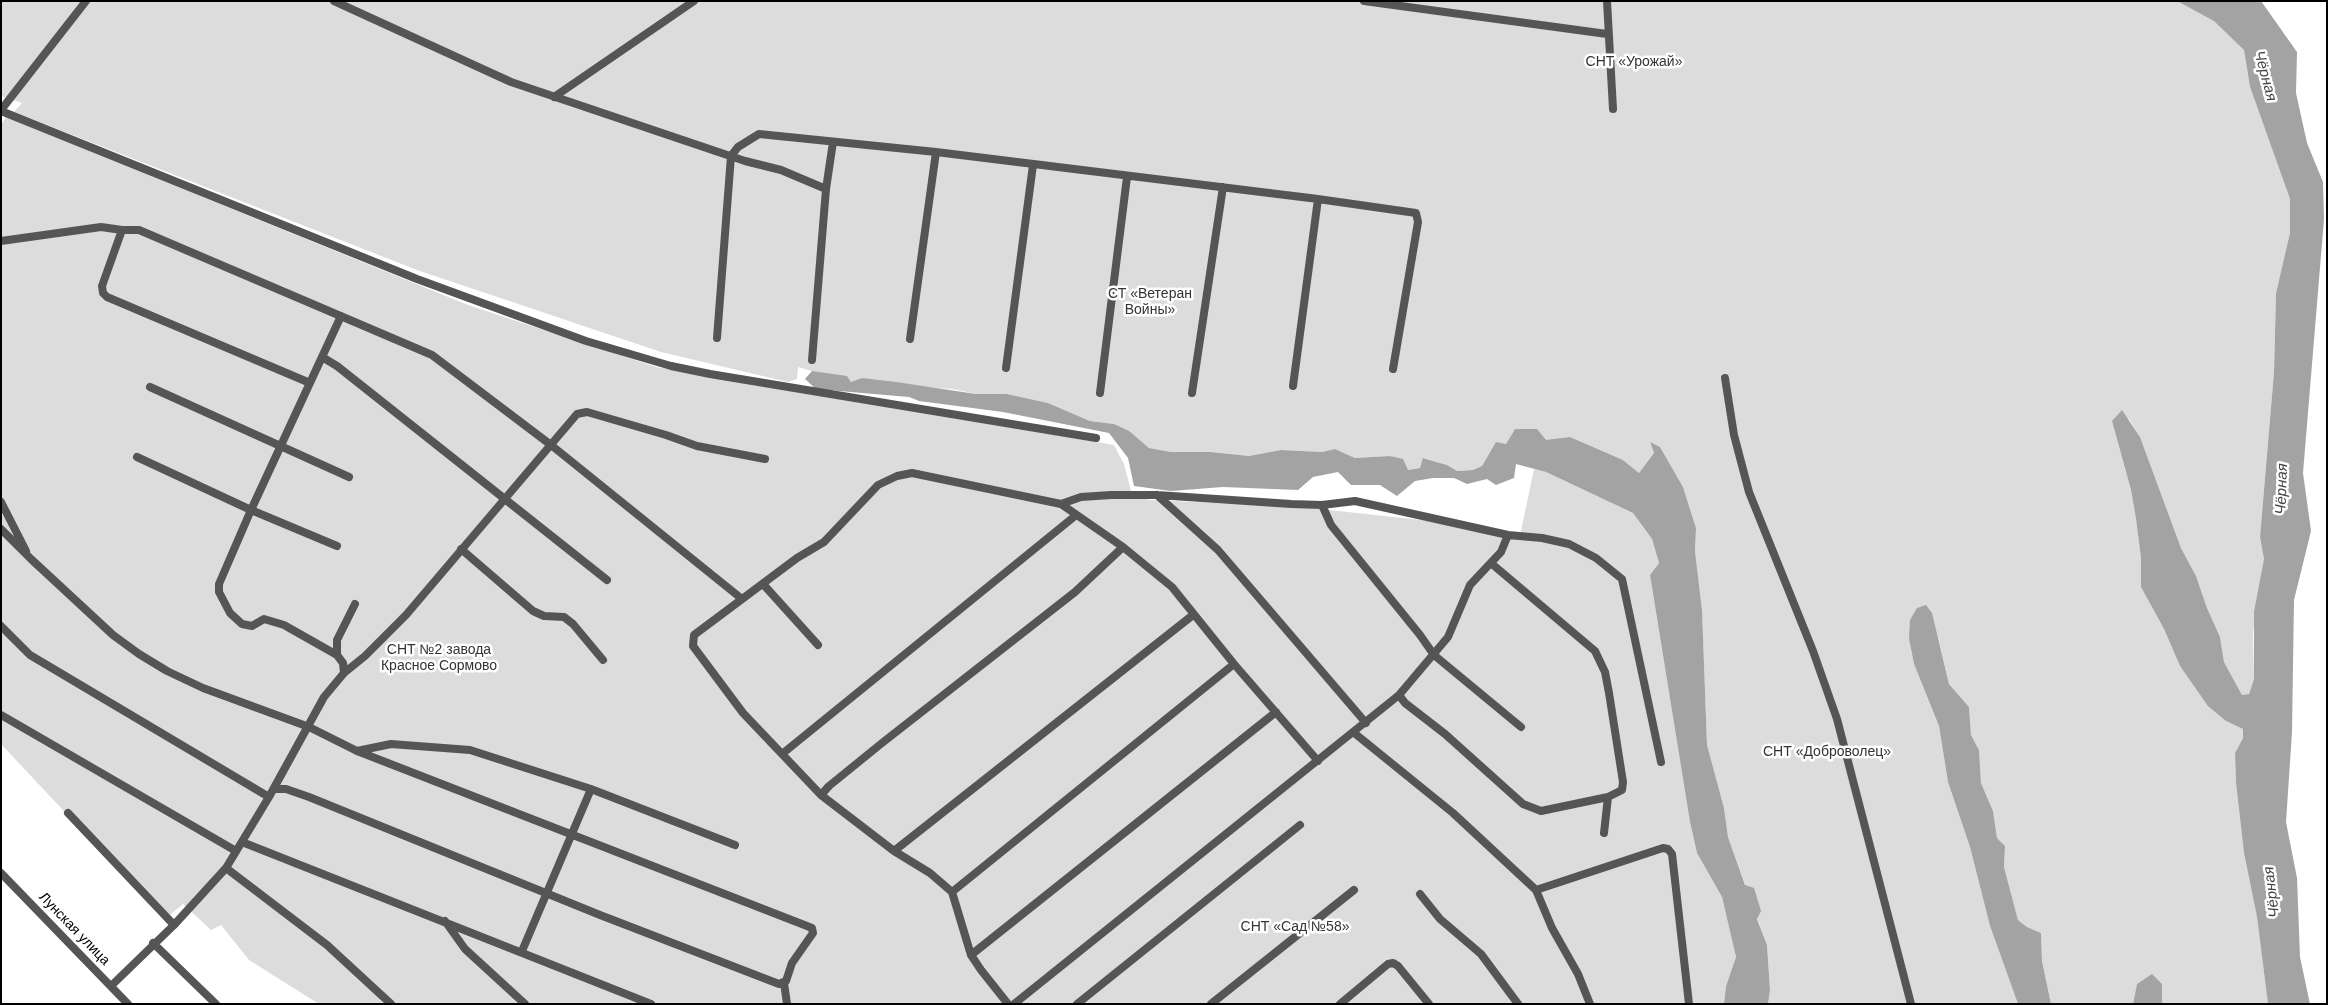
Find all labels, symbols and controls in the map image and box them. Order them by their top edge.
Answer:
water label: Чёрная [2250,49,2280,103]
park label: СНТ «Урожай» [1586,54,1682,70]
park label: СТ «Ветеран Войны» [1108,286,1192,318]
water label: Чёрная [2272,463,2292,515]
park label: СНТ №2 завода Красное Сормово [381,642,497,674]
park label: СНТ «Доброволец» [1763,744,1891,760]
water label: Чёрная [2260,865,2284,919]
street label: Лунская улица [35,889,113,969]
park label: СНТ «Сад №58» [1241,919,1349,935]

